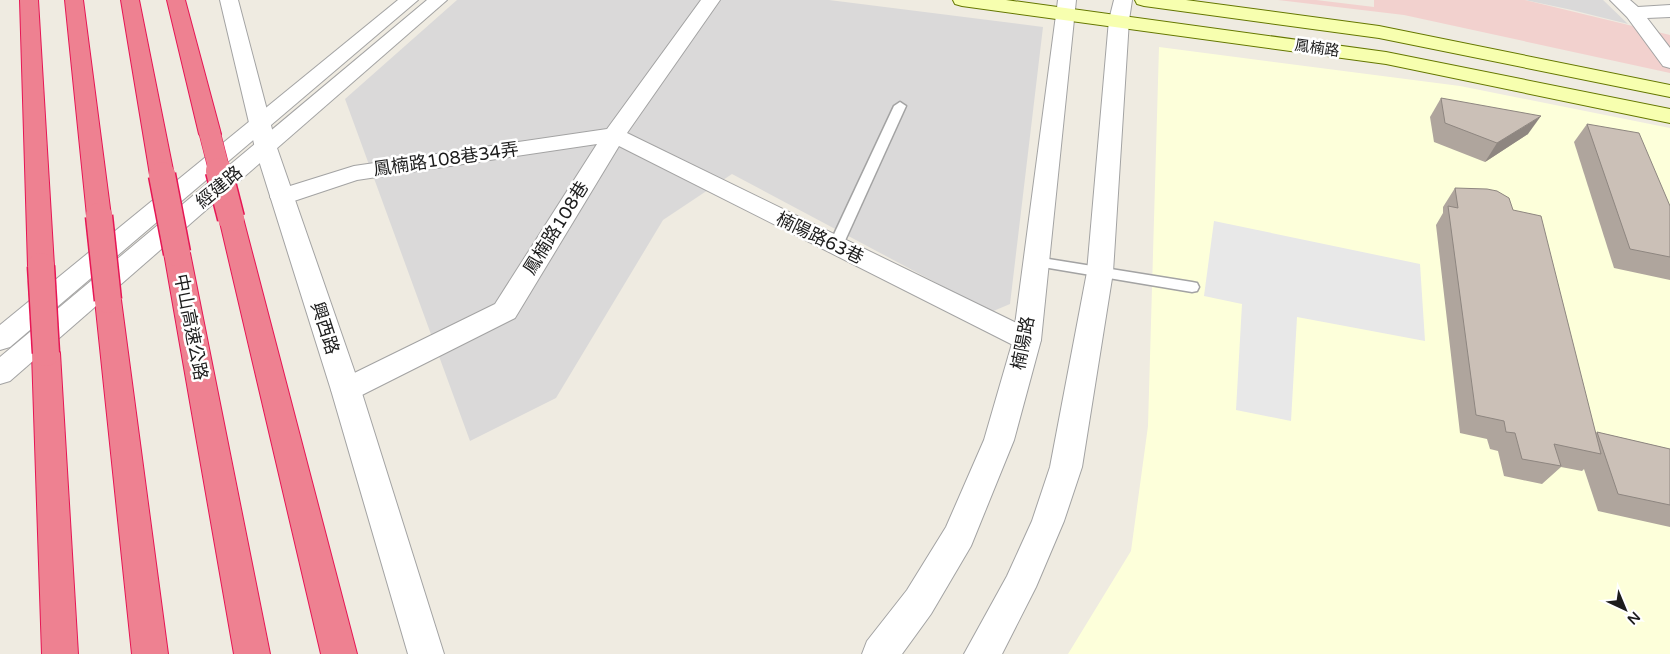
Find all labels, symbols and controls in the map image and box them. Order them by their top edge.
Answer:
street label: 鳳楠路 [1293,36,1341,60]
street label: 鳳楠路108巷34弄 [372,138,520,180]
street label: 經建路 [191,161,247,213]
street label: 鳳楠路108巷 [519,177,593,279]
street label: 楠陽路63巷 [773,207,867,269]
street label: 中山高速公路 [170,272,212,382]
street label: 興西路 [306,299,344,357]
street label: 楠陽路 [1007,314,1039,372]
north arrow [1600,584,1650,634]
text: N [1624,608,1644,628]

